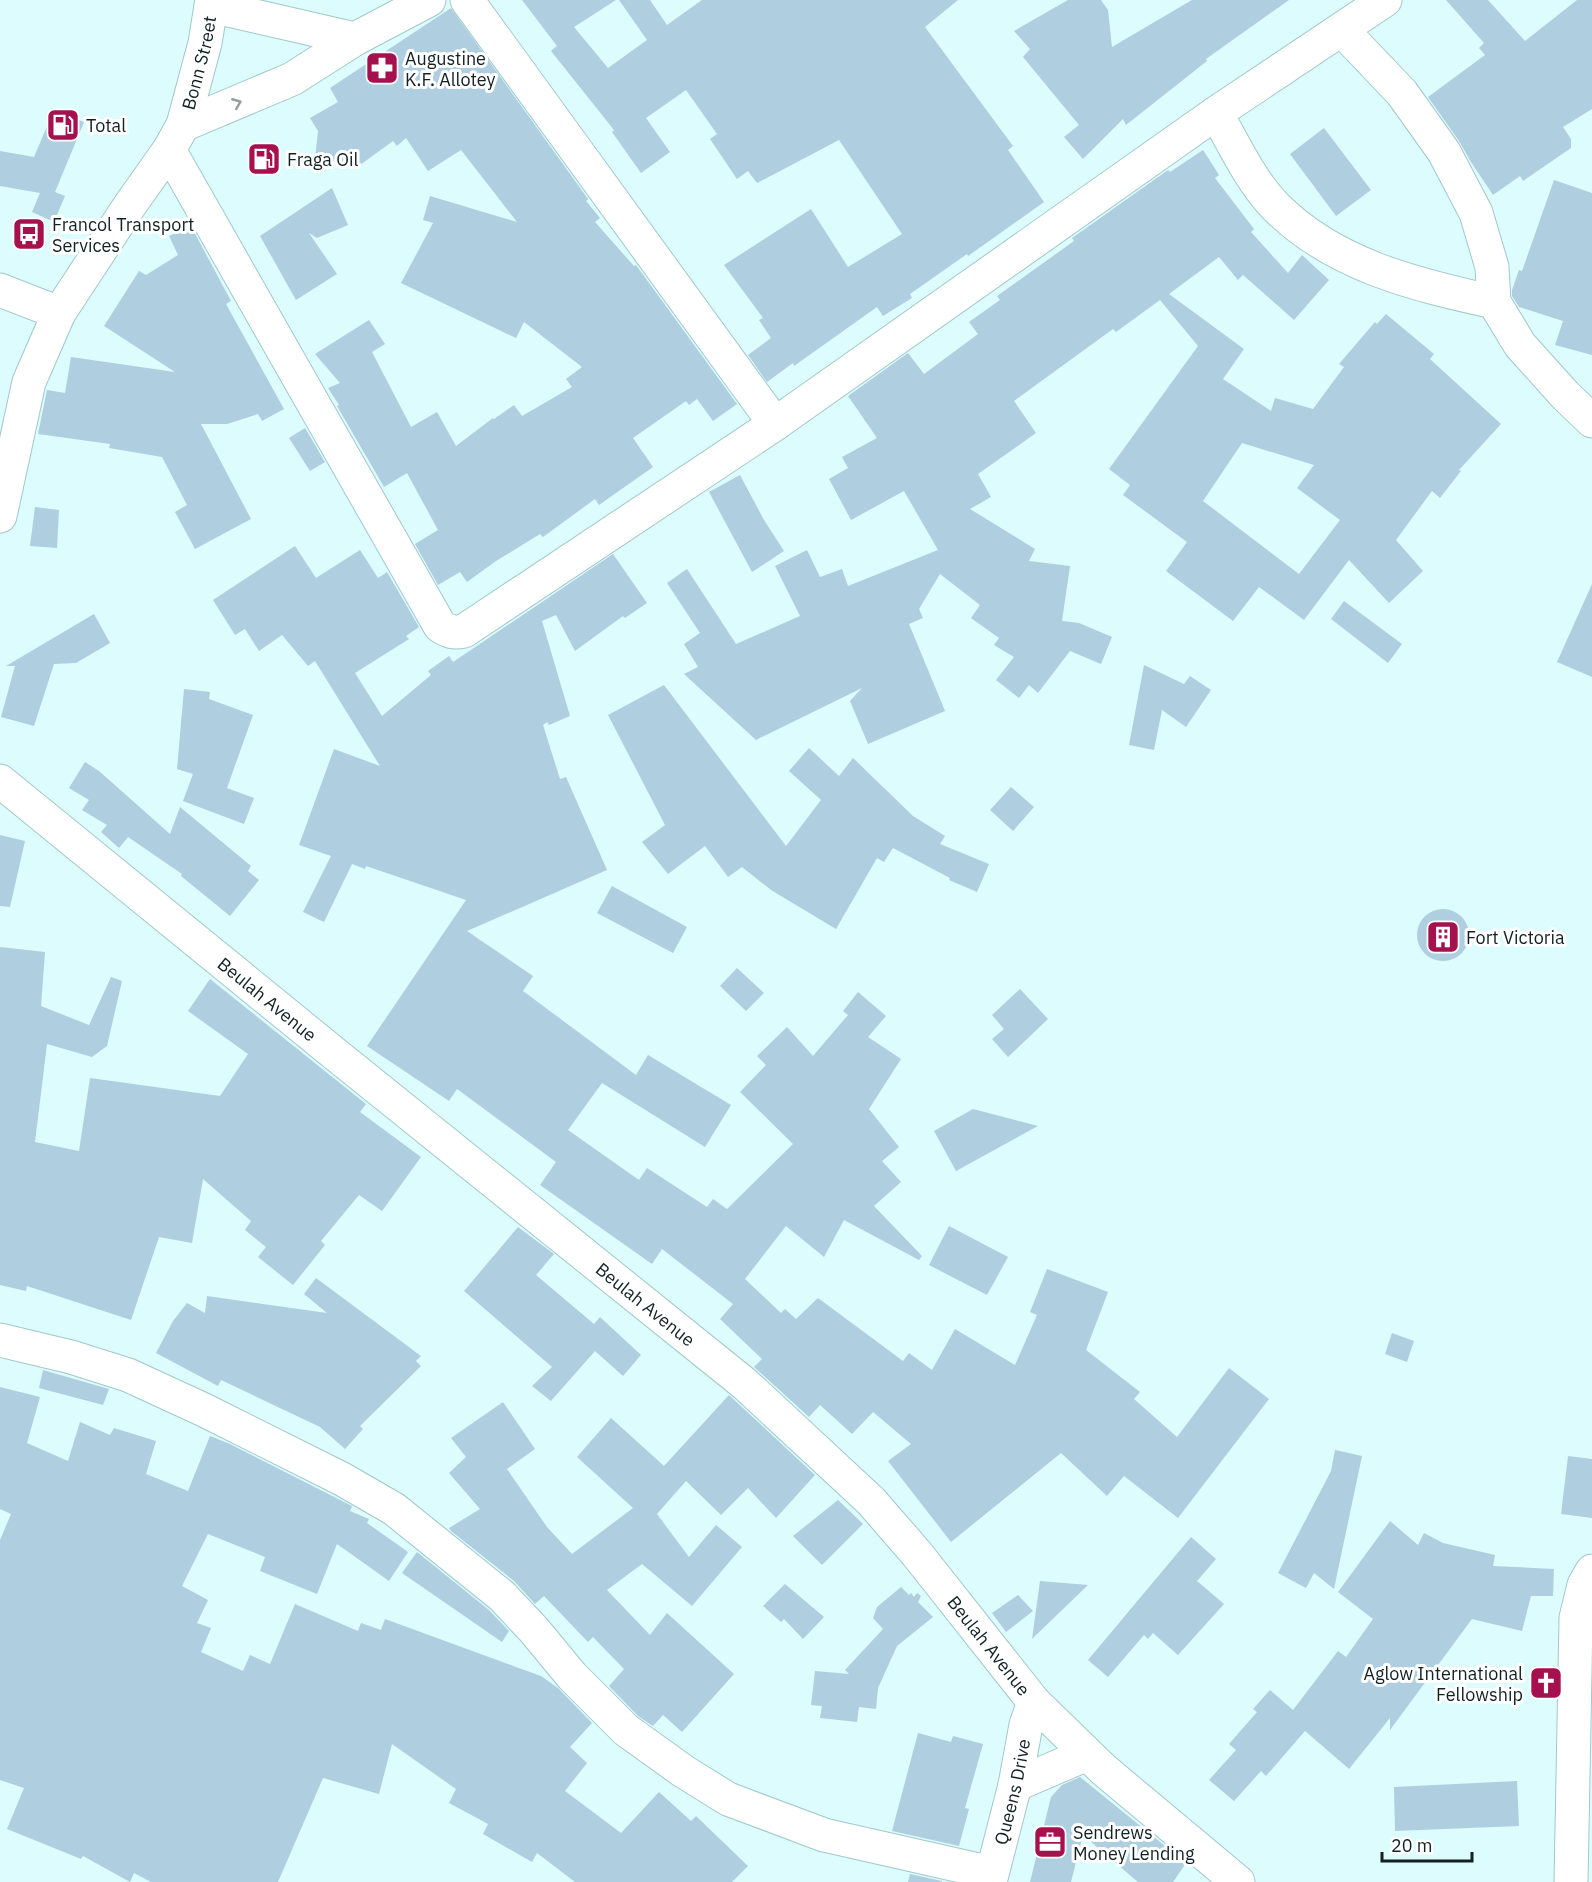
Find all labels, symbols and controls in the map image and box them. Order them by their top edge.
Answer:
street label: Bonn Street [176,14,221,112]
place label: Augustine K.F. Allotey [405,47,496,91]
pharmacy icon: Augustine K.F. Allotey [364,50,400,86]
one-way arrow [231,98,242,110]
fuel station icon: Total [45,107,81,143]
place label: Total [86,114,126,137]
fuel station icon: Fraga Oil [246,141,282,177]
place label: Fraga Oil [287,148,358,171]
place label: Francol Transport Services [52,213,194,257]
bus stop icon: Francol Transport Services [11,216,47,252]
building icon: Fort Victoria [1425,919,1461,955]
place label: Fort Victoria [1466,926,1565,949]
street label: Beulah Avenue [213,952,322,1046]
street label: Beulah Avenue [591,1257,700,1351]
street label: Beulah Avenue [943,1591,1036,1700]
place label: Aglow International Fellowship [1363,1662,1523,1706]
church icon: Aglow International Fellowship [1528,1665,1564,1701]
street label: Queens Drive [989,1737,1035,1847]
place label: Sendrews Money Lending [1073,1821,1195,1865]
office icon: Sendrews Money Lending [1032,1824,1068,1860]
scale bar [1382,1825,1472,1863]
text: 20 m [1391,1834,1433,1857]

